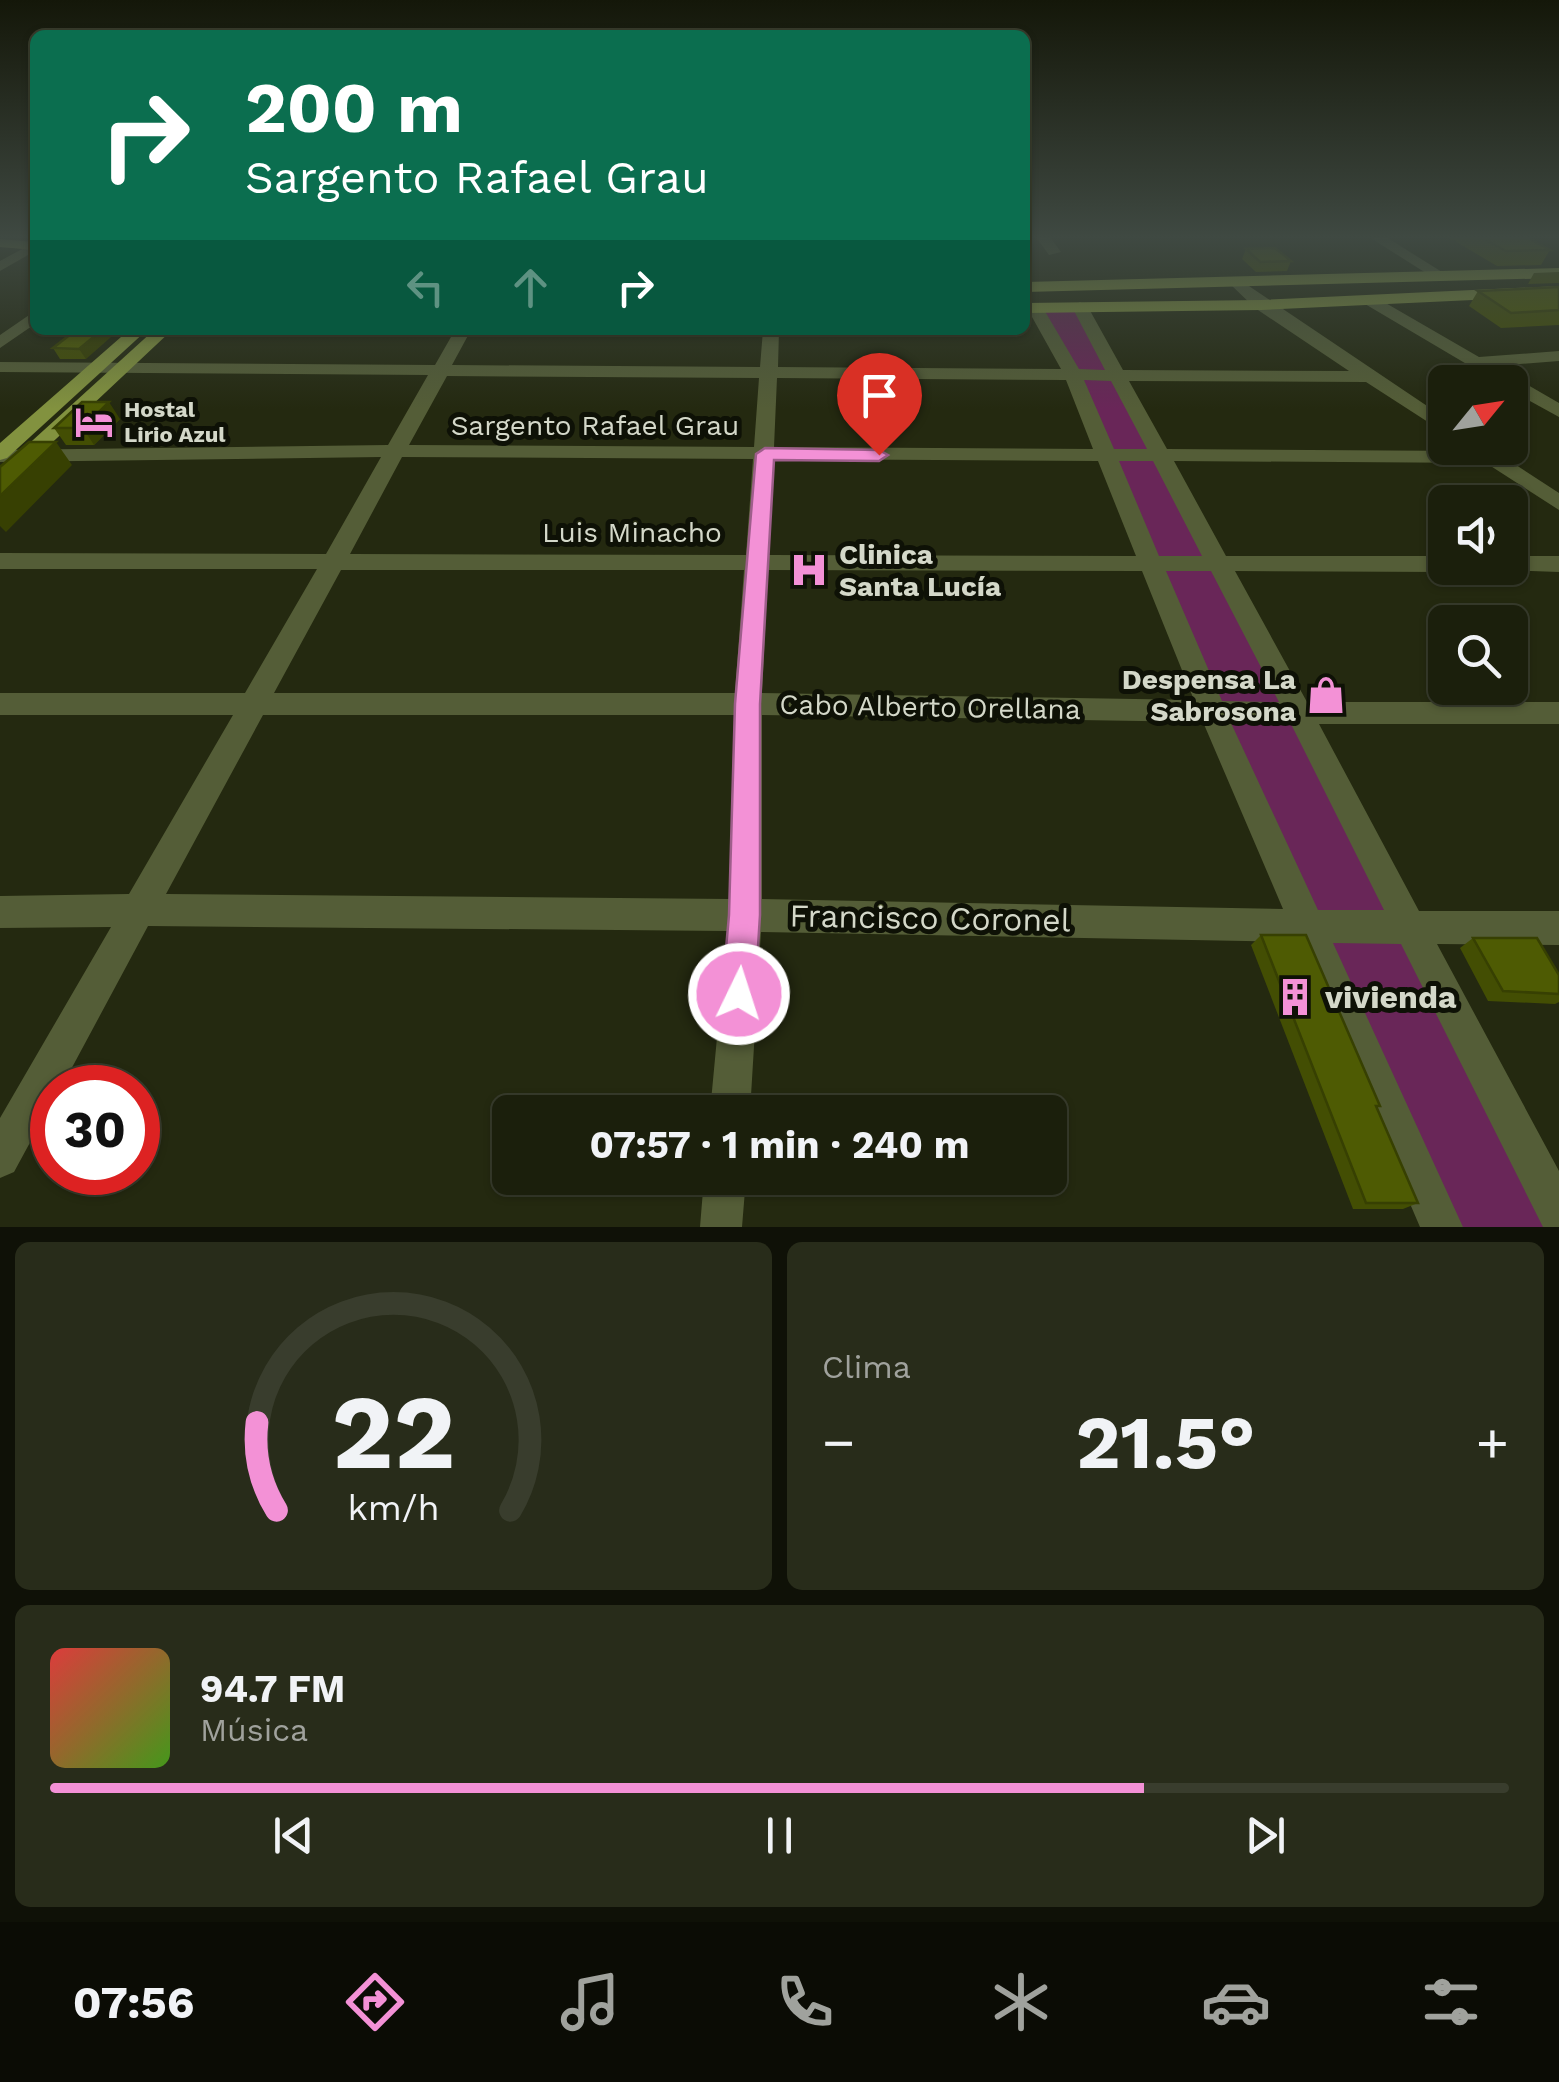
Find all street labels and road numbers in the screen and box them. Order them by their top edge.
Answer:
street label: Sargento Rafael Grau [451,409,739,442]
street label: Luis Minacho [542,516,722,549]
street label: Cabo Alberto Orellana [779,688,1081,726]
street label: Francisco Coronel [789,897,1071,939]

